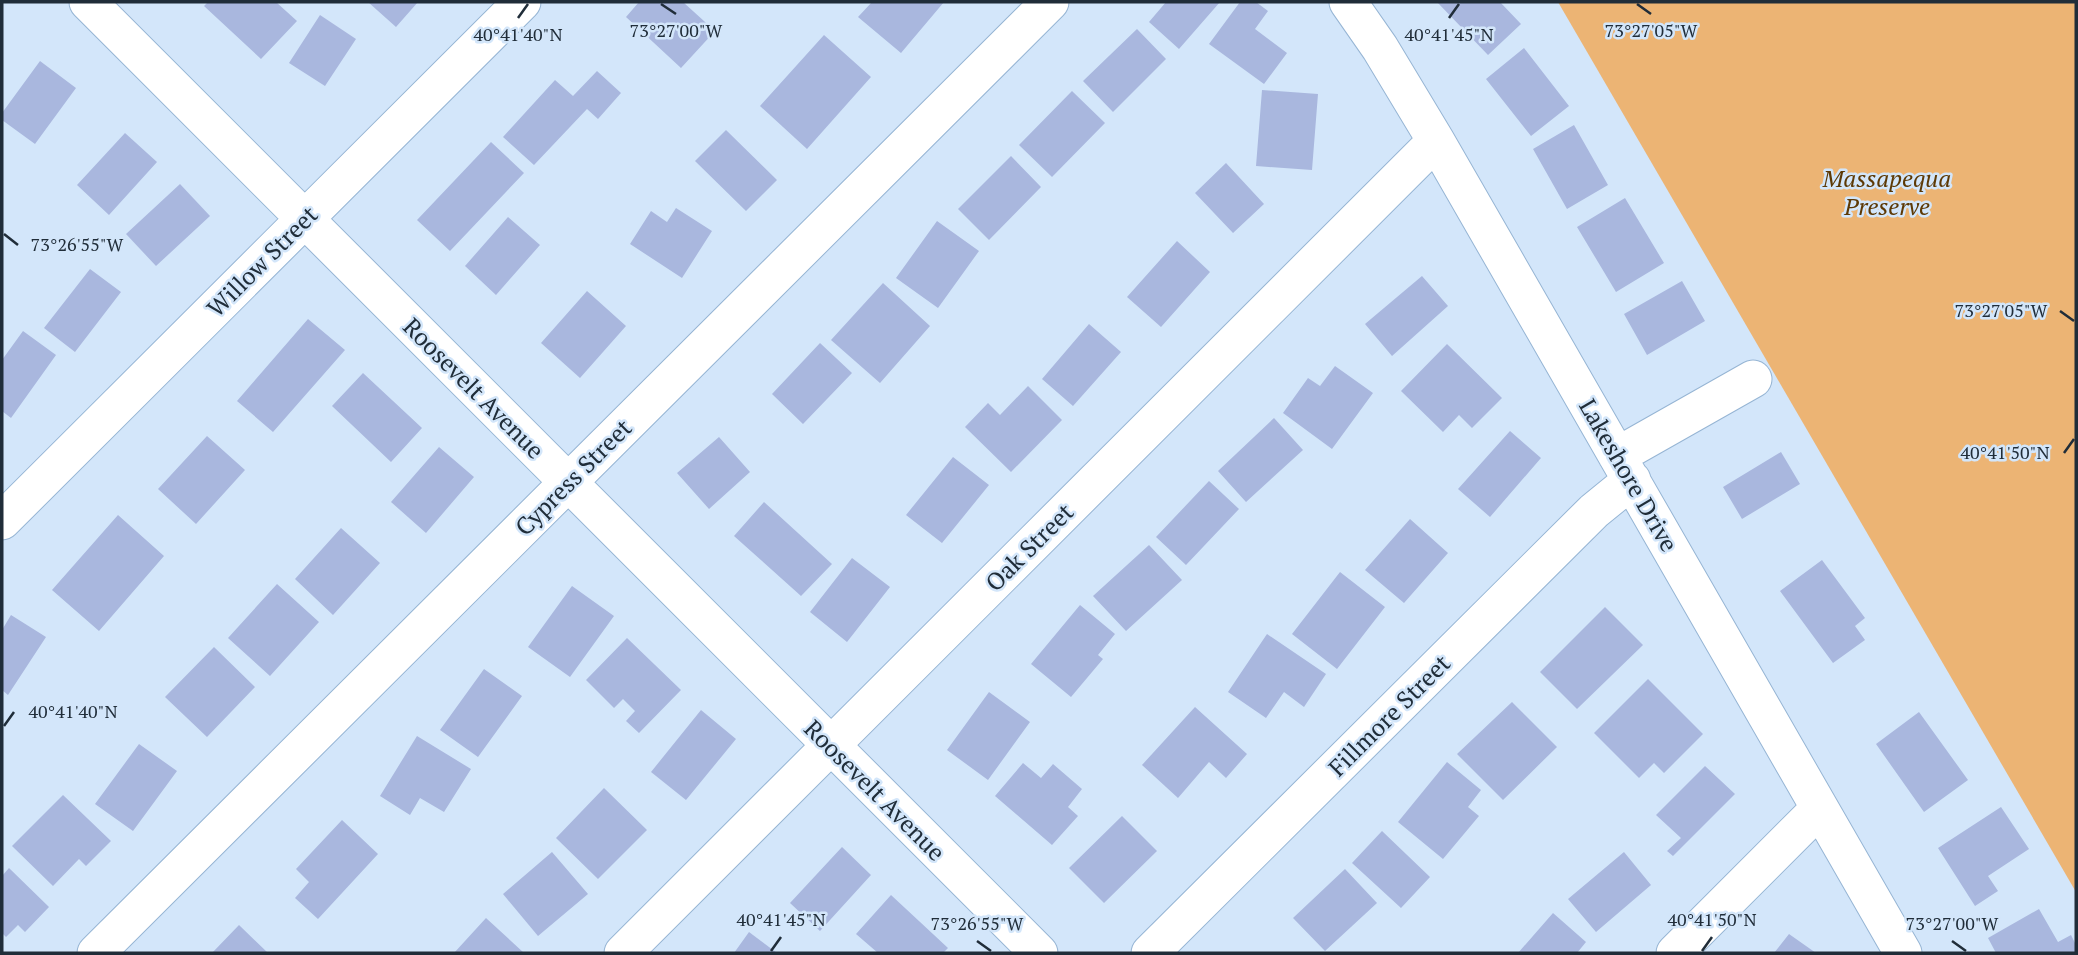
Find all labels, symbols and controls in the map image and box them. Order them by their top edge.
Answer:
text: 73°27'00"W [630,18,723,42]
text: 73°27'05"W [1605,18,1698,42]
text: 40°41'40"N [473,22,563,46]
text: 40°41'45"N [1404,22,1494,46]
park label: Massapequa Preserve [1822,162,1951,222]
street label: Willow Street [200,199,324,323]
text: 73°26'55"W [31,232,124,256]
text: 73°27'05"W [1955,298,2048,322]
street label: Roosevelt Avenue [396,310,552,466]
street label: Lakeshore Drive [1572,393,1686,557]
street label: Cypress Street [508,412,638,542]
text: 40°41'50"N [1960,440,2050,464]
street label: Oak Street [978,496,1080,598]
street label: Fillmore Street [1321,647,1457,783]
text: 40°41'40"N [28,699,118,723]
street label: Roosevelt Avenue [797,712,953,868]
text: 40°41'45"N [736,907,826,931]
text: 40°41'50"N [1667,907,1757,931]
text: 73°26'55"W [931,911,1024,935]
text: 73°27'00"W [1906,911,1999,935]

